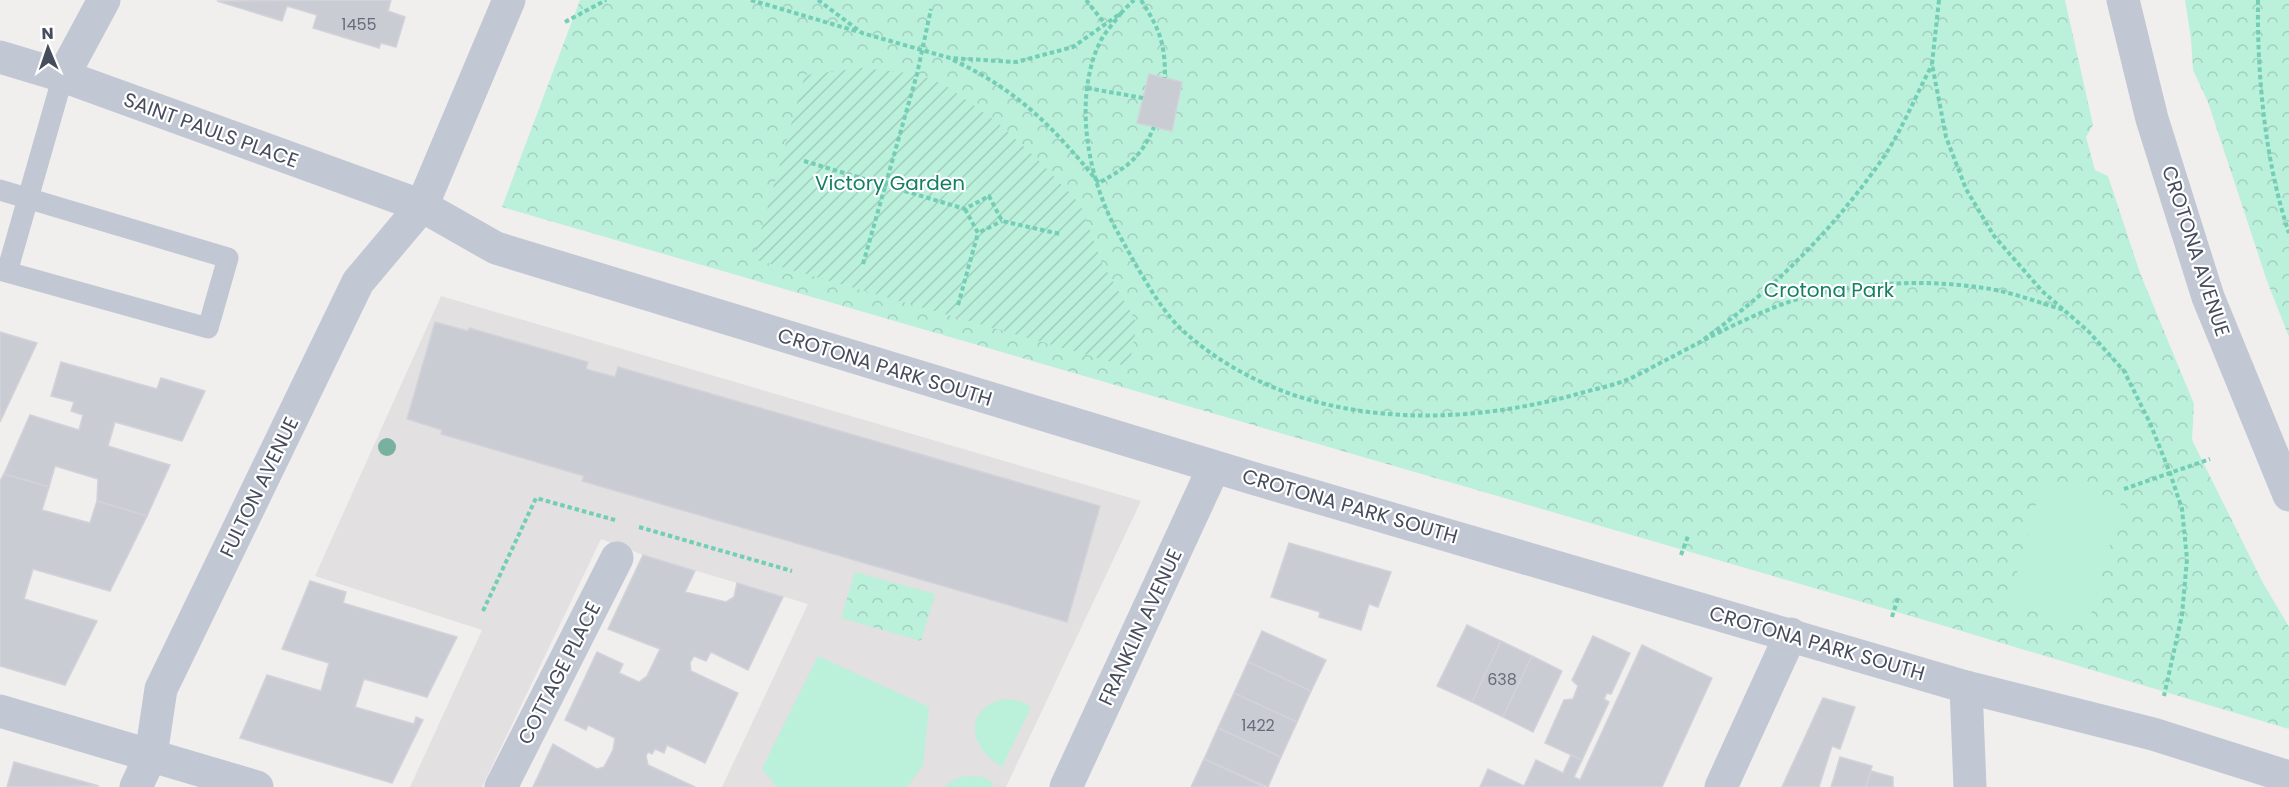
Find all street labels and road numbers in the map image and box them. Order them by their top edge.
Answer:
street label: SAINT PAULS PLACE [120,85,302,175]
street label: CROTONA AVENUE [2155,162,2237,340]
street label: CROTONA PARK SOUTH [774,321,996,413]
street label: FULTON AVENUE [213,412,305,562]
street label: CROTONA PARK SOUTH [1239,462,1461,550]
street label: FRANKLIN AVENUE [1091,544,1189,710]
street label: COTTAGE PLACE [511,597,607,749]
street label: CROTONA PARK SOUTH [1706,599,1928,687]

